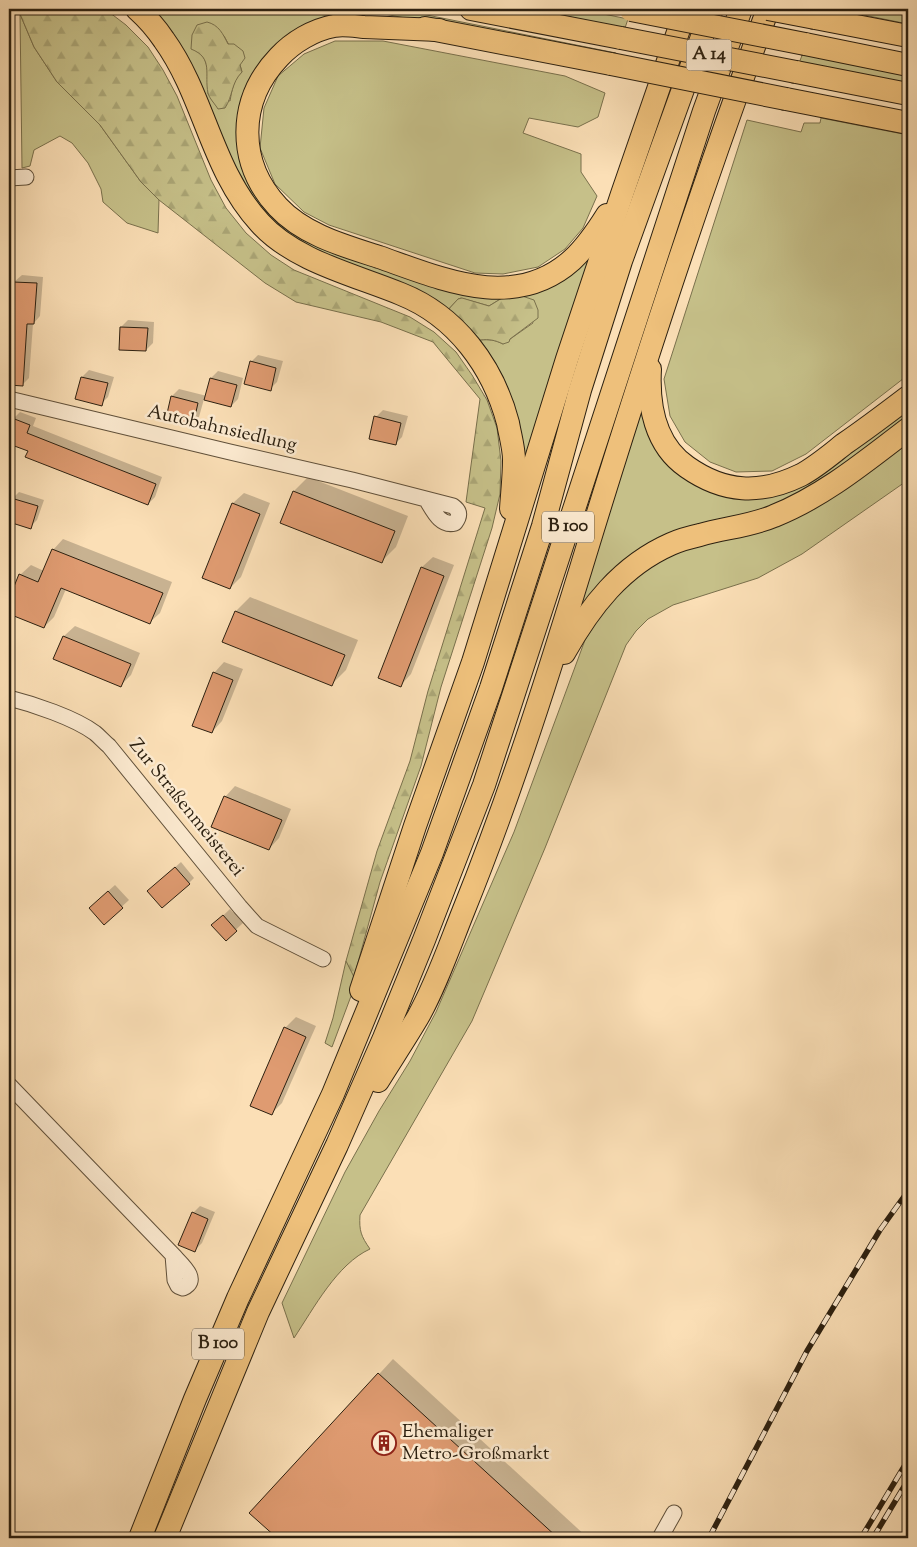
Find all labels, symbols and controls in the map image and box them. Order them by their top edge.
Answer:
road number: A 14 [686,40,732,70]
street label: Autobahnsiedlung [145,399,299,459]
road number: B 100 [542,512,594,542]
street label: Zur Straßenmeisterei [122,733,250,883]
road number: B 100 [192,1328,244,1360]
place label: Ehemaliger Metro-Großmarkt [402,1419,550,1468]
building icon: Ehemaliger Metro-Großmarkt [371,1430,397,1456]

